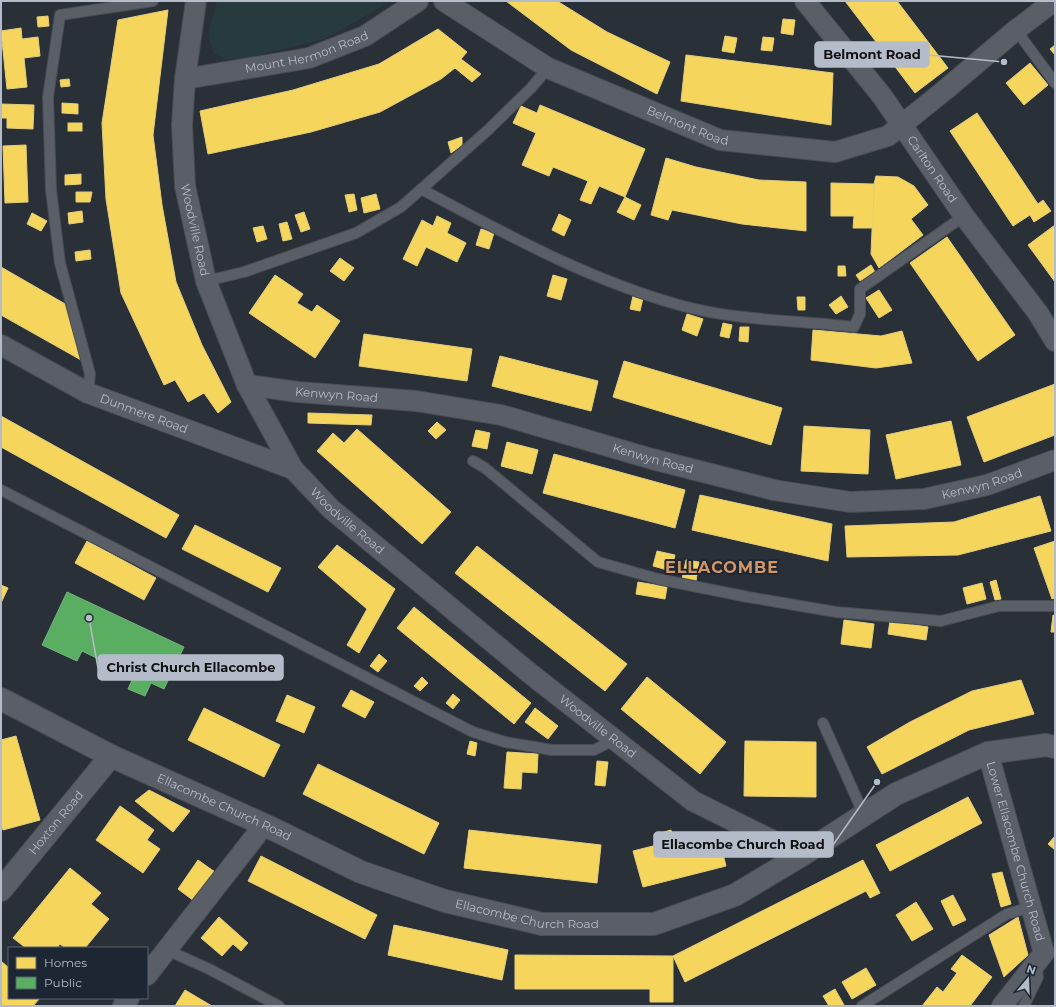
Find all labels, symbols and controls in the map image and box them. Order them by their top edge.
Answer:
street label: Mount Hermon Road [244,27,370,76]
callout: Belmont Road [815,42,929,67]
text: Belmont Road [823,46,921,62]
street label: Belmont Road [645,102,729,148]
street label: Carlton Road [904,132,961,205]
street label: Woodville Road [178,182,213,277]
street label: Kenwyn Road [294,384,378,405]
street label: Dunmere Road [98,390,190,436]
street label: Kenwyn Road [611,440,695,476]
street label: Kenwyn Road [940,465,1024,502]
street label: Woodville Road [307,484,388,557]
district label: ELLACOMBE [665,558,779,577]
callout: Christ Church Ellacombe [98,655,283,680]
text: Christ Church Ellacombe [107,659,275,675]
street label: Woodville Road [556,691,640,761]
street label: Lower Ellacombe Church Road [984,760,1048,943]
street label: Ellacombe Church Road [155,770,294,844]
street label: Hoxton Road [25,787,86,857]
callout: Ellacombe Church Road [654,832,833,857]
text: Ellacombe Church Road [661,836,825,852]
street label: Ellacombe Church Road [454,896,599,931]
legend [8,947,148,999]
text: Homes [44,955,87,970]
north arrow [1008,959,1048,999]
text: N [1025,961,1038,978]
text: Public [44,975,82,990]

